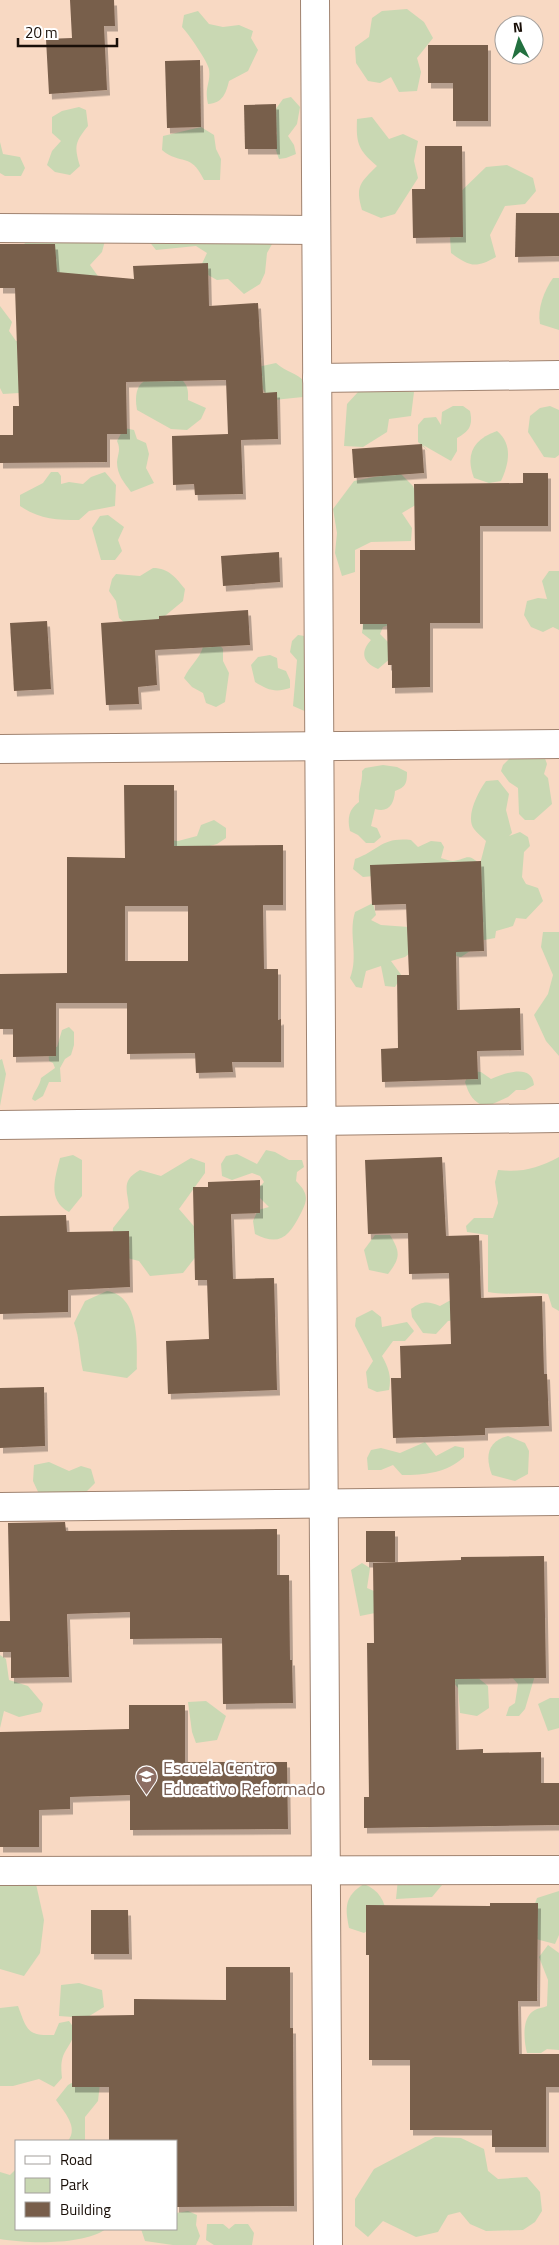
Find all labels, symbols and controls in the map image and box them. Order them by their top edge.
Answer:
scale bar [18,15,116,47]
north arrow [494,15,544,65]
text: N [512,16,524,37]
text: 20 m [25,21,58,44]
place label: Escuela Centro Educativo Reformado [163,1754,326,1802]
school or university icon: Escuela Centro Educativo Reformado [135,1765,159,1796]
legend [15,2140,178,2230]
text: Road [60,2148,92,2171]
text: Park [60,2173,89,2196]
text: Building [60,2198,111,2221]

